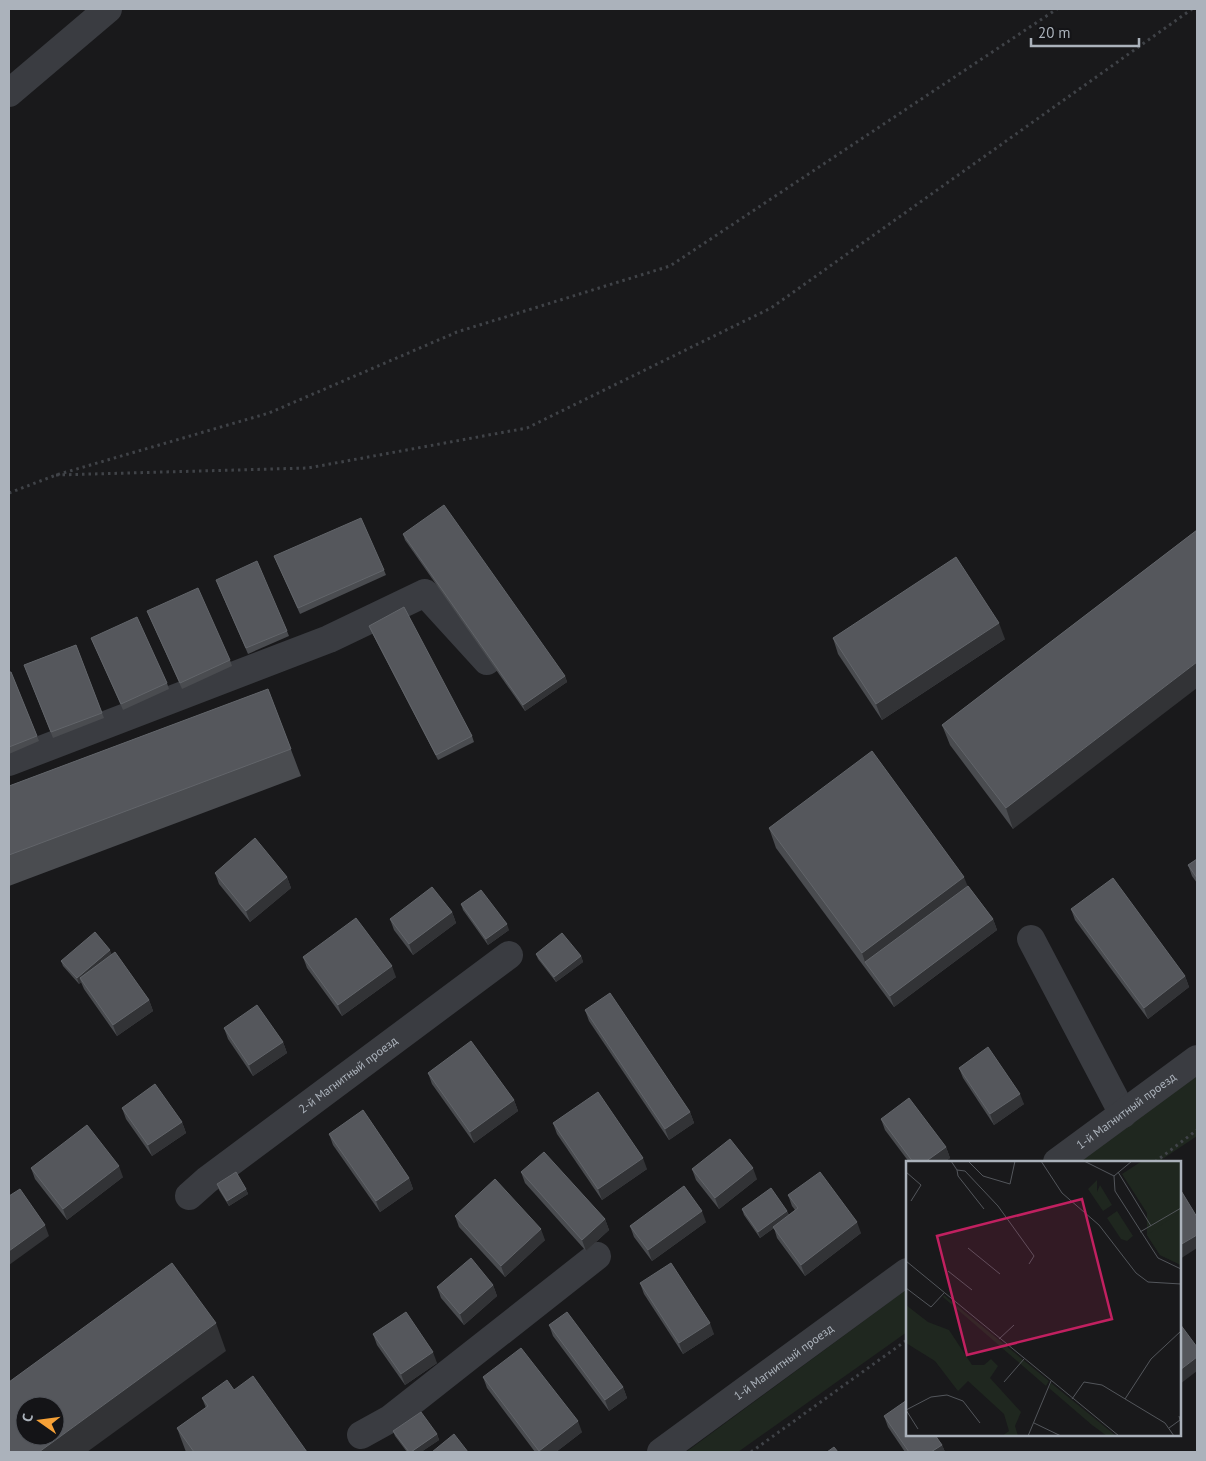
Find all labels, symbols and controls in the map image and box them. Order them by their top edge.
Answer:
scale bar [1031,15,1138,47]
text: 20 m [1038,23,1071,42]
street label: 2-й Магнитный проезд [295,1032,401,1116]
street label: 1-й Магнитный проезд [1073,1069,1179,1152]
inset map [906,1161,1181,1436]
street label: 1-й Магнитный проезд [731,1320,837,1403]
north arrow [15,1396,65,1446]
text: С [18,1412,37,1424]

